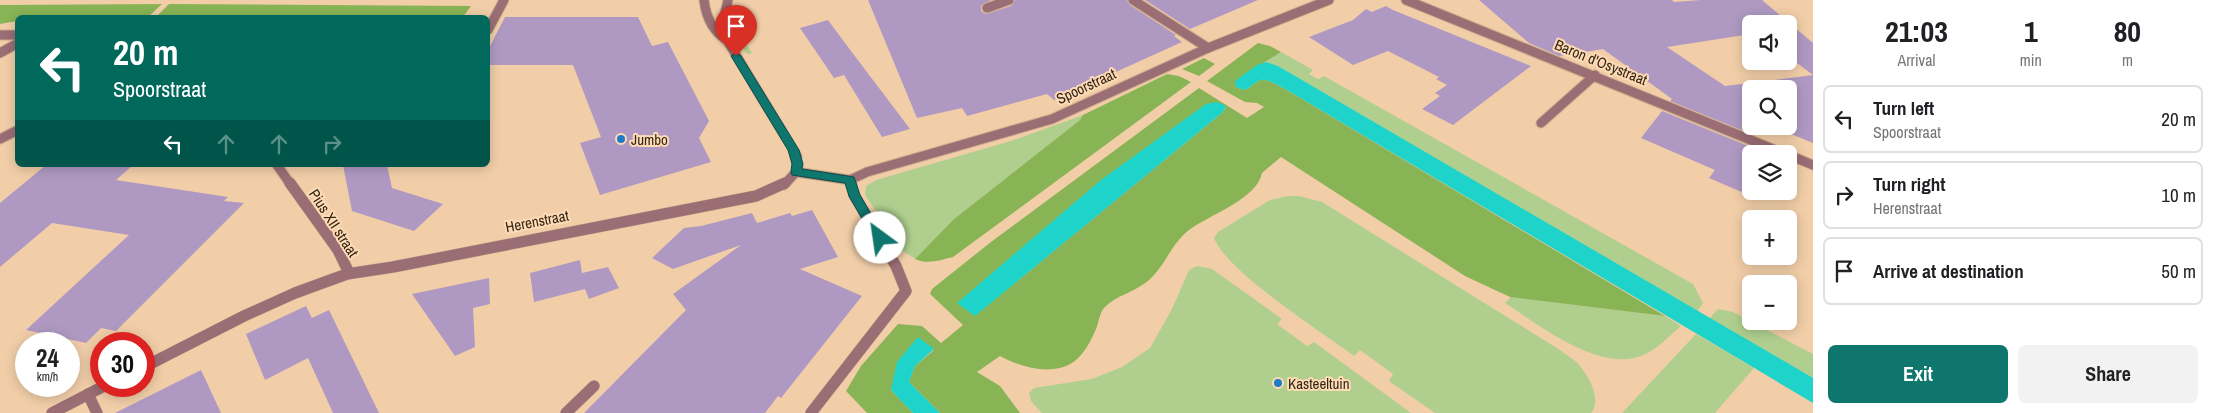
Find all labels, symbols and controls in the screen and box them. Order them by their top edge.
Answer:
pin [715,5,757,56]
text: 21:03 [1885,11,1948,51]
text: 1 [2024,11,2038,51]
text: 80 [2114,11,2141,51]
icon: arrive [722,12,750,40]
map controls [1742,15,1797,330]
button: sound [1742,15,1797,70]
text: 20 m [113,29,178,76]
street label: Baron d'Osystraat [1552,34,1651,90]
icon: left [30,35,95,100]
text: Arrival [1897,49,1935,71]
text: min [2020,49,2042,71]
text: m [2122,49,2133,71]
street label: Spoorstraat [1053,63,1120,109]
text: Spoorstraat [113,74,206,104]
button: search [1742,80,1797,135]
text: Turn left [1873,95,1934,121]
icon: left [1830,105,1858,133]
text: 20 m [2161,106,2196,132]
text: Spoorstraat [1873,121,1941,143]
place label: Jumbo [631,129,668,150]
icon: left [159,130,187,158]
icon: ahead [212,130,240,158]
icon: ahead [265,130,293,158]
icon: right [318,130,346,158]
marker: Jumbo [615,133,627,145]
button: layers [1742,145,1797,200]
text: Turn right [1873,171,1945,197]
icon: right [1830,181,1858,209]
text: 10 m [2161,182,2196,208]
street label: Pius XII straat [304,185,364,262]
text: Herenstraat [1873,197,1942,219]
street label: Herenstraat [503,204,571,237]
button: + [1742,210,1797,265]
position arrow [853,211,905,263]
icon: arrive [1830,257,1858,285]
text: Arrive at destination [1873,258,2024,284]
text: 50 m [2161,258,2196,284]
button: − [1742,275,1797,330]
speed limit sign: 30 [90,332,155,397]
text: 24 [36,341,59,375]
button: Exit [1828,345,2008,403]
button: Share [2018,345,2198,403]
text: km/h [37,369,58,385]
place label: Kasteeltuin [1288,373,1350,394]
marker: Kasteeltuin [1272,377,1284,389]

